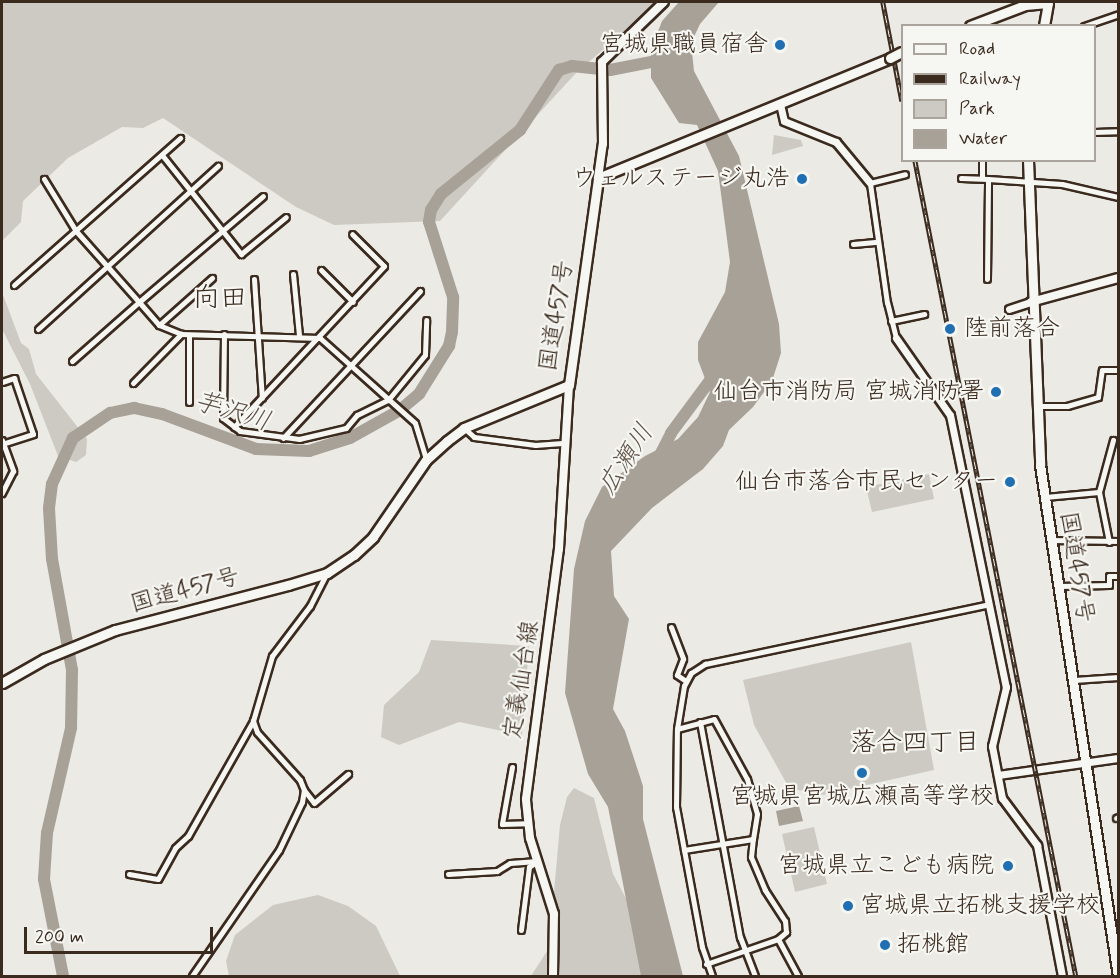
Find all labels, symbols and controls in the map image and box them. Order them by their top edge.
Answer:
legend [901,24,1096,162]
place label: 宮城県職員宿舎 [600,31,768,59]
text: Road [959,37,995,61]
marker: 宮城県職員宿舎 [773,38,787,52]
text: Railway [959,67,1021,91]
text: Park [959,97,995,121]
text: Water [959,127,1007,151]
place label: ウェルステージ丸浩 [574,165,790,193]
marker: ウェルステージ丸浩 [795,172,809,186]
street label: 国道457号 [534,258,580,374]
district label: 向田 [193,283,247,315]
place label: 陸前落合 [964,315,1060,343]
marker: 陸前落合 [941,320,959,338]
place label: 仙台市消防局 宮城消防署 [714,378,984,406]
marker: 仙台市消防局 宮城消防署 [989,385,1003,399]
water label: 芋沢川 [190,387,274,439]
water label: 広瀬川 [593,419,661,501]
place label: 仙台市落合市民センター [734,468,998,496]
marker: 仙台市落合市民センター [1003,475,1017,489]
street label: 国道457号 [1053,509,1099,625]
street label: 国道457号 [127,563,243,619]
street label: 定義仙台線 [498,618,546,742]
district label: 落合四丁目 [850,728,980,760]
marker: 宮城県宮城広瀬高等学校 [855,766,869,780]
place label: 宮城県宮城広瀬高等学校 [730,783,994,811]
place label: 宮城県立こども病院 [778,852,994,880]
marker: 宮城県立こども病院 [999,857,1017,875]
place label: 宮城県立拓桃支援学校 [860,892,1100,920]
marker: 宮城県立拓桃支援学校 [841,899,855,913]
scale bar [27,915,216,953]
text: 200 m [35,925,84,949]
place label: 拓桃館 [897,931,969,959]
marker: 拓桃館 [878,938,892,952]

